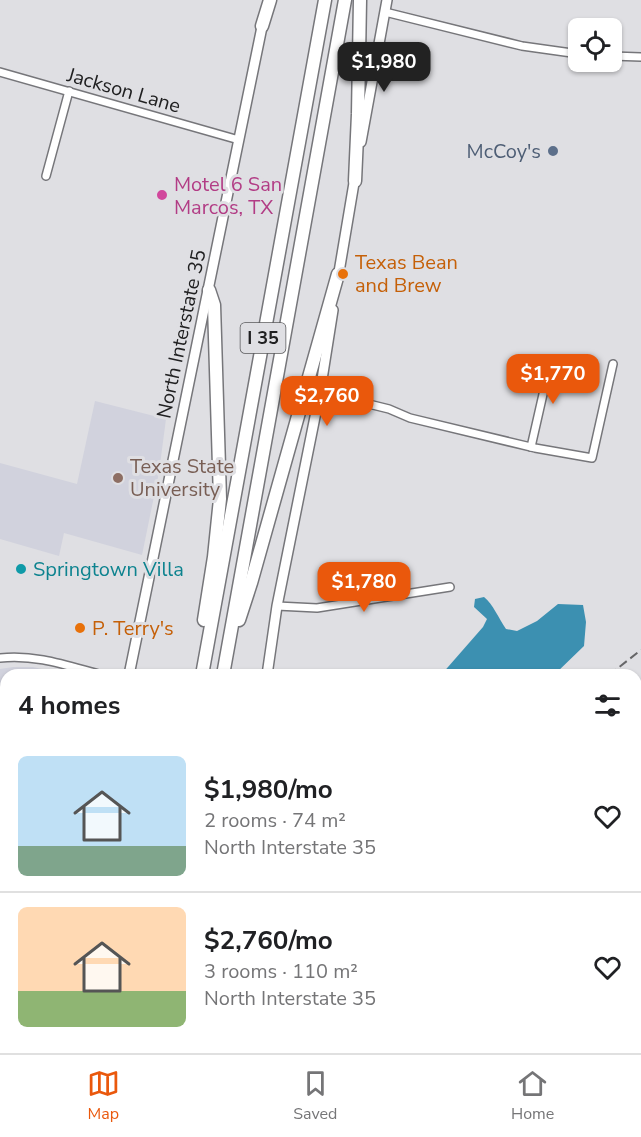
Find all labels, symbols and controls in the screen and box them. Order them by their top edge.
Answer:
map controls [568,18,622,72]
button: locate [568,18,622,72]
pin: $1,980 [335,42,433,93]
text: $1,980 [352,48,416,75]
street label: Jackson Lane [63,61,184,120]
place label: McCoy's [467,138,541,165]
marker: McCoy's [546,144,560,158]
place label: Motel 6 San Marcos, TX [174,171,282,221]
marker: Motel 6 San Marcos, TX [155,188,169,202]
street label: North Interstate 35 [150,247,213,421]
place label: Texas Bean and Brew [355,249,458,299]
marker: Texas Bean and Brew [336,267,350,281]
road number: I 35 [240,323,286,353]
pin: $1,770 [504,354,602,405]
text: $1,770 [521,360,585,387]
pin: $2,760 [278,376,376,427]
text: $2,760 [295,382,359,409]
place label: Texas State University [130,453,234,503]
marker: Texas State University [111,471,125,485]
place label: Springtown Villa [33,556,184,583]
marker: Springtown Villa [14,562,28,576]
pin: $1,780 [315,562,413,613]
text: $1,780 [332,568,396,595]
place label: P. Terry's [92,615,174,642]
marker: P. Terry's [73,621,87,635]
text: 4 homes [18,688,120,723]
icon: filters [591,689,624,722]
text: $1,980/mo [204,772,333,807]
icon: home [66,780,138,852]
icon: heart [591,800,624,833]
text: 2 rooms · 74 m² [204,807,346,834]
text: North Interstate 35 [204,834,376,861]
text: $2,760/mo [204,923,333,958]
icon: home [66,931,138,1003]
icon: heart [591,951,624,984]
text: 3 rooms · 110 m² [204,958,358,985]
text: North Interstate 35 [204,985,376,1012]
tab: Map [87,1067,120,1125]
tab: Saved [293,1067,337,1125]
tab: Home [511,1067,554,1125]

